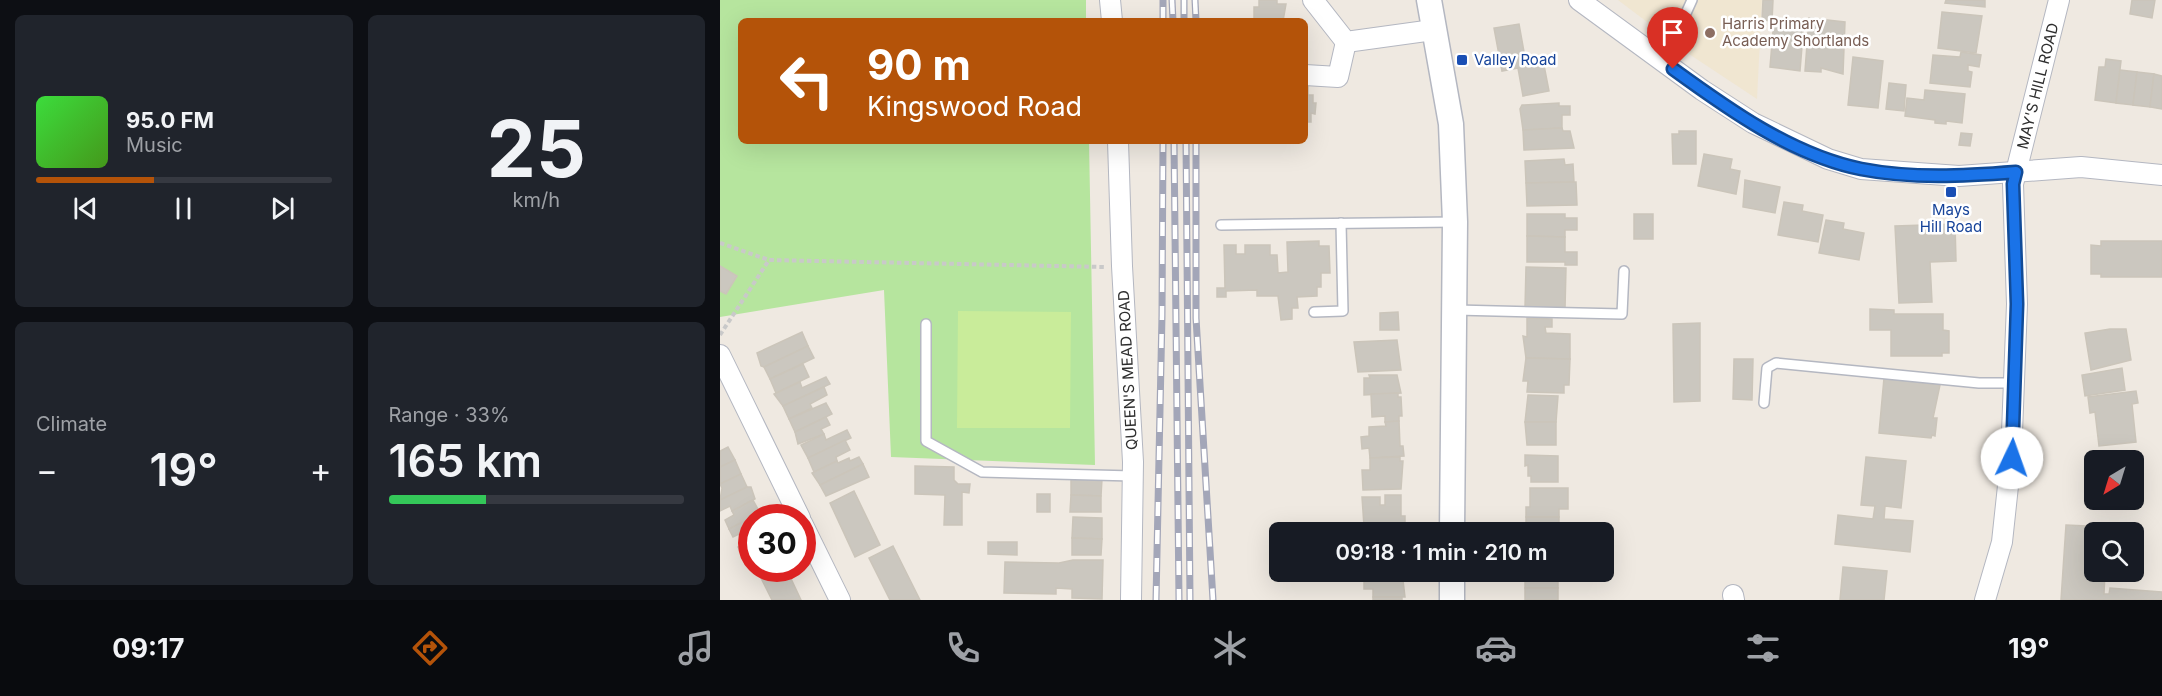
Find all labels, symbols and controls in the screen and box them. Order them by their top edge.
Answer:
pin [1647,7,1698,69]
place label: Harris Primary Academy Shortlands [1722,14,1869,50]
icon: arrive [1656,16,1689,49]
street label: MAY'S HILL ROAD [2013,21,2062,151]
marker: Harris Primary Academy Shortlands [1703,26,1717,40]
text: 90 m [867,39,971,90]
icon: left [768,42,846,120]
place label: Valley Road [1474,50,1557,69]
marker: Valley Road [1455,53,1469,67]
text: Kingswood Road [867,90,1082,123]
text: 25 [487,101,586,196]
text: 95.0 FM [126,107,214,133]
text: Music [126,133,183,157]
marker: Mays Hill Road [1944,185,1958,199]
text: km/h [512,188,560,212]
icon: previous [69,192,102,225]
icon: pause [167,192,200,225]
icon: next [266,192,299,225]
place label: Mays Hill Road [1920,200,1982,236]
street label: QUEEN'S MEAD ROAD [1114,290,1141,450]
text: Range · 33% [389,403,510,427]
text: Climate [36,412,107,436]
position arrow [1980,426,2044,490]
text: 165 km [389,433,542,488]
text: 19° [150,442,218,497]
text: − [36,450,58,490]
text: + [310,450,332,490]
north arrow [2084,450,2144,510]
map controls [2084,450,2144,582]
speed limit sign: 30 [738,504,816,582]
button: search [2084,522,2144,582]
text: 09:18 · 1 min · 210 m [1336,539,1547,565]
icon: directions [409,627,451,669]
icon: music [675,627,717,669]
icon: phone [942,627,984,669]
icon: climate [1209,627,1251,669]
icon: car [1475,627,1517,669]
icon: filters [1742,627,1784,669]
text: 09:17 [112,632,184,665]
text: 19° [2008,632,2050,665]

